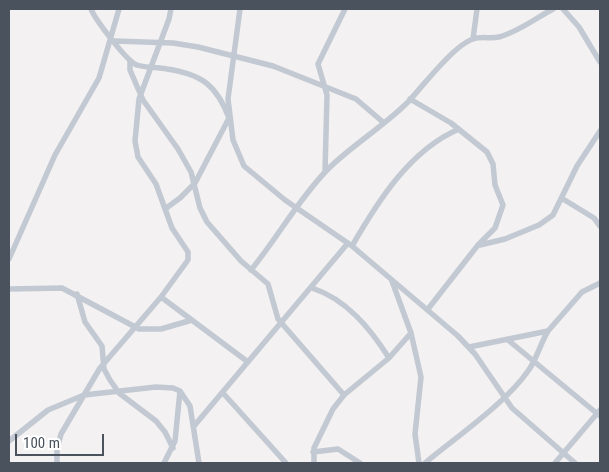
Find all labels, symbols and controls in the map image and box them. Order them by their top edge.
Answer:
scale bar [18,424,106,456]
text: 100 m [23,434,60,452]

